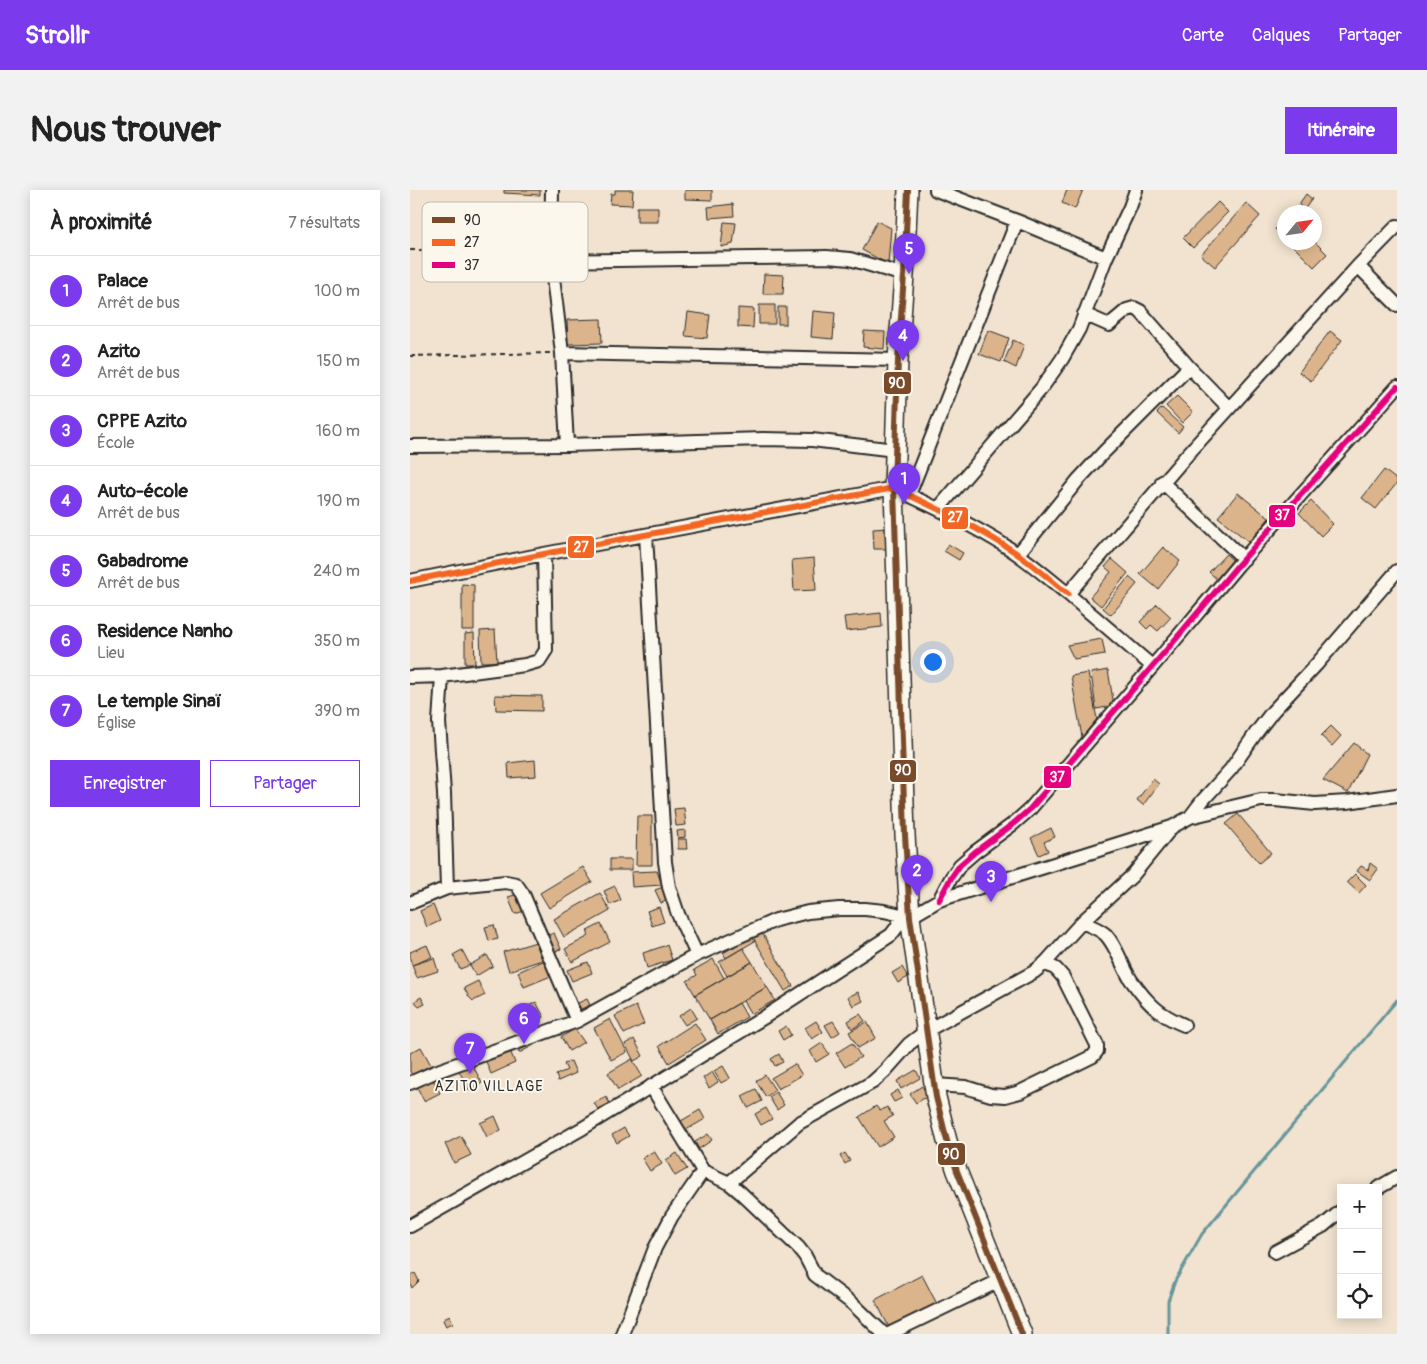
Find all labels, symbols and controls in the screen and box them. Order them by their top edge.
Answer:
text: Strollr [25,21,90,50]
text: Carte [1182,24,1224,47]
text: Calques [1252,24,1310,47]
text: Partager [1338,24,1402,47]
button: Itinéraire [1285,107,1397,154]
text: Nous trouver [30,108,221,152]
legend [422,202,588,282]
north arrow [1277,205,1322,250]
text: À proximité [50,209,153,236]
text: 90 [464,212,481,229]
text: 7 résultats [288,213,360,233]
pin: 5 [893,233,925,274]
text: 27 [464,234,480,251]
text: 37 [464,257,480,274]
text: Palace [97,269,148,293]
text: 1 [63,281,69,301]
text: 100 m [314,281,360,301]
text: Arrêt de bus [97,293,180,313]
pin: 4 [887,320,919,361]
text: Azito [97,339,140,363]
text: 2 [62,351,70,371]
text: 150 m [316,351,360,371]
text: Arrêt de bus [97,363,180,383]
line badge: 90 [883,371,912,395]
text: 90 [889,375,906,392]
text: CPPE Azito [97,409,187,433]
text: 3 [62,421,70,441]
text: 160 m [316,421,360,441]
text: École [97,433,134,453]
pin: 1 [888,463,920,504]
text: Auto-école [97,479,188,503]
text: 4 [61,491,71,511]
text: 190 m [317,491,360,511]
text: Arrêt de bus [97,503,180,523]
line badge: 37 [1268,504,1296,528]
line badge: 27 [941,506,969,530]
text: 37 [1274,507,1290,524]
text: 27 [947,509,963,526]
line badge: 27 [567,535,595,559]
text: 27 [573,539,589,556]
text: Gabadrome [97,549,188,573]
text: 5 [62,561,70,581]
text: 240 m [313,561,360,581]
text: Arrêt de bus [97,573,180,593]
text: Residence Nanho [97,619,233,643]
text: 6 [61,631,71,651]
text: 350 m [314,631,360,651]
text: Lieu [97,643,125,663]
your location [920,649,946,675]
text: Le temple Sinaï [97,689,222,713]
text: 7 [62,701,70,721]
text: 390 m [314,701,360,721]
text: Église [97,713,136,733]
line badge: 90 [889,759,917,783]
button: Enregistrer [50,760,200,807]
button: Partager [210,760,360,807]
text: 90 [895,762,912,779]
line badge: 37 [1043,765,1072,789]
text: 37 [1049,769,1065,786]
pin: 2 [901,855,933,896]
pin: 3 [975,861,1007,902]
pin: 6 [508,1003,540,1044]
pin: 7 [454,1033,486,1074]
district label: AZITO VILLAGE [434,1078,544,1095]
line badge: 90 [937,1142,966,1166]
text: 90 [943,1146,960,1163]
map controls [1337,1184,1382,1319]
button: + [1337,1184,1382,1229]
button: − [1337,1229,1382,1274]
button: locate [1337,1274,1382,1319]

